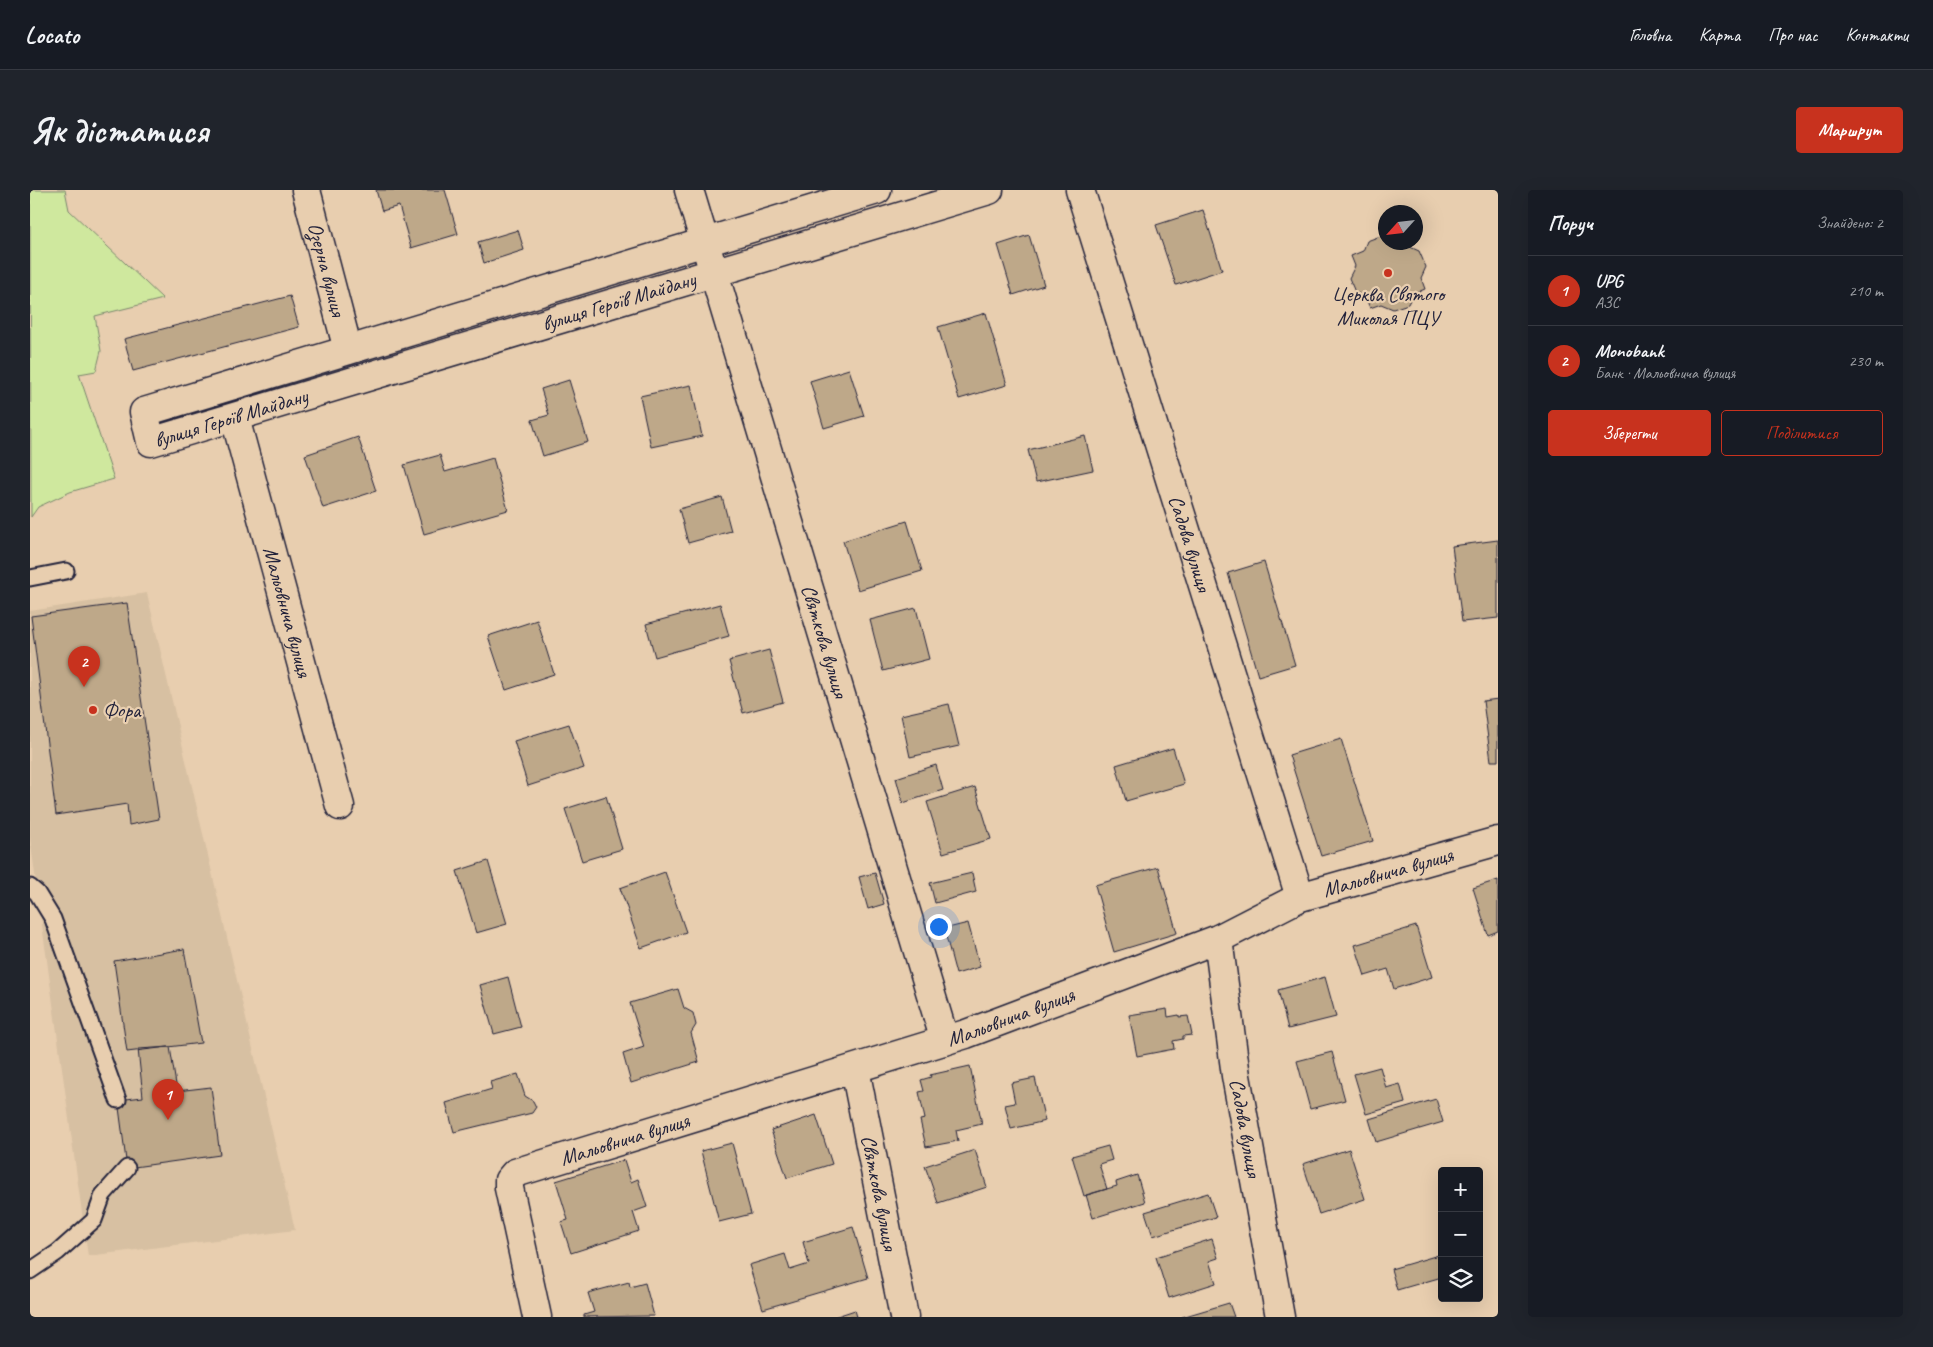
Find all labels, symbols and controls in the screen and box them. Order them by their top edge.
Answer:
text: Locato [25,20,79,50]
text: Головна [1629,24,1671,46]
text: Карта [1699,24,1740,46]
text: Про нас [1768,24,1818,46]
text: Контакти [1846,24,1908,46]
button: Маршрут [1796,107,1903,153]
text: Як дістатися [30,108,208,153]
north arrow [1378,205,1423,250]
text: Поруч [1548,210,1593,236]
text: Знайдено: 2 [1817,213,1883,233]
street label: Озерна вулиця [302,220,352,320]
street label: вулиця Героїв Майдану [539,266,700,337]
marker: Церква Святого Миколая ПЦУ [1382,267,1394,279]
text: UPG [1595,269,1623,293]
place label: Церква Святого Миколая ПЦУ [1332,281,1447,331]
text: 1 [1560,281,1568,301]
text: 210 m [1849,281,1883,301]
text: АЗС [1595,293,1619,313]
text: Monobank [1595,339,1664,363]
text: 2 [1560,351,1568,371]
text: 230 m [1849,351,1883,371]
text: Банк · Мальовнича вулиця [1595,363,1735,383]
street label: вулиця Героїв Майдану [151,382,312,453]
button: Зберегти [1548,410,1711,456]
button: Поділитися [1721,410,1883,456]
street label: Садова вулиця [1163,492,1218,596]
street label: Мальовнича вулиця [257,544,318,681]
street label: Святкова вулиця [795,581,854,702]
pin: 2 [68,646,100,687]
place label: Фора [103,697,142,723]
marker: Фора [87,704,99,716]
street label: Мальовнича вулиця [1320,841,1457,903]
your location [926,914,952,940]
street label: Мальовнича вулиця [944,981,1079,1052]
street label: Садова вулиця [1224,1077,1268,1181]
pin: 1 [152,1079,184,1120]
street label: Мальовнича вулиця [557,1107,694,1171]
street label: Святкова вулиця [855,1133,904,1254]
map controls [1438,1167,1483,1302]
button: + [1438,1167,1483,1212]
button: − [1438,1212,1483,1257]
button: layers [1438,1257,1483,1302]

